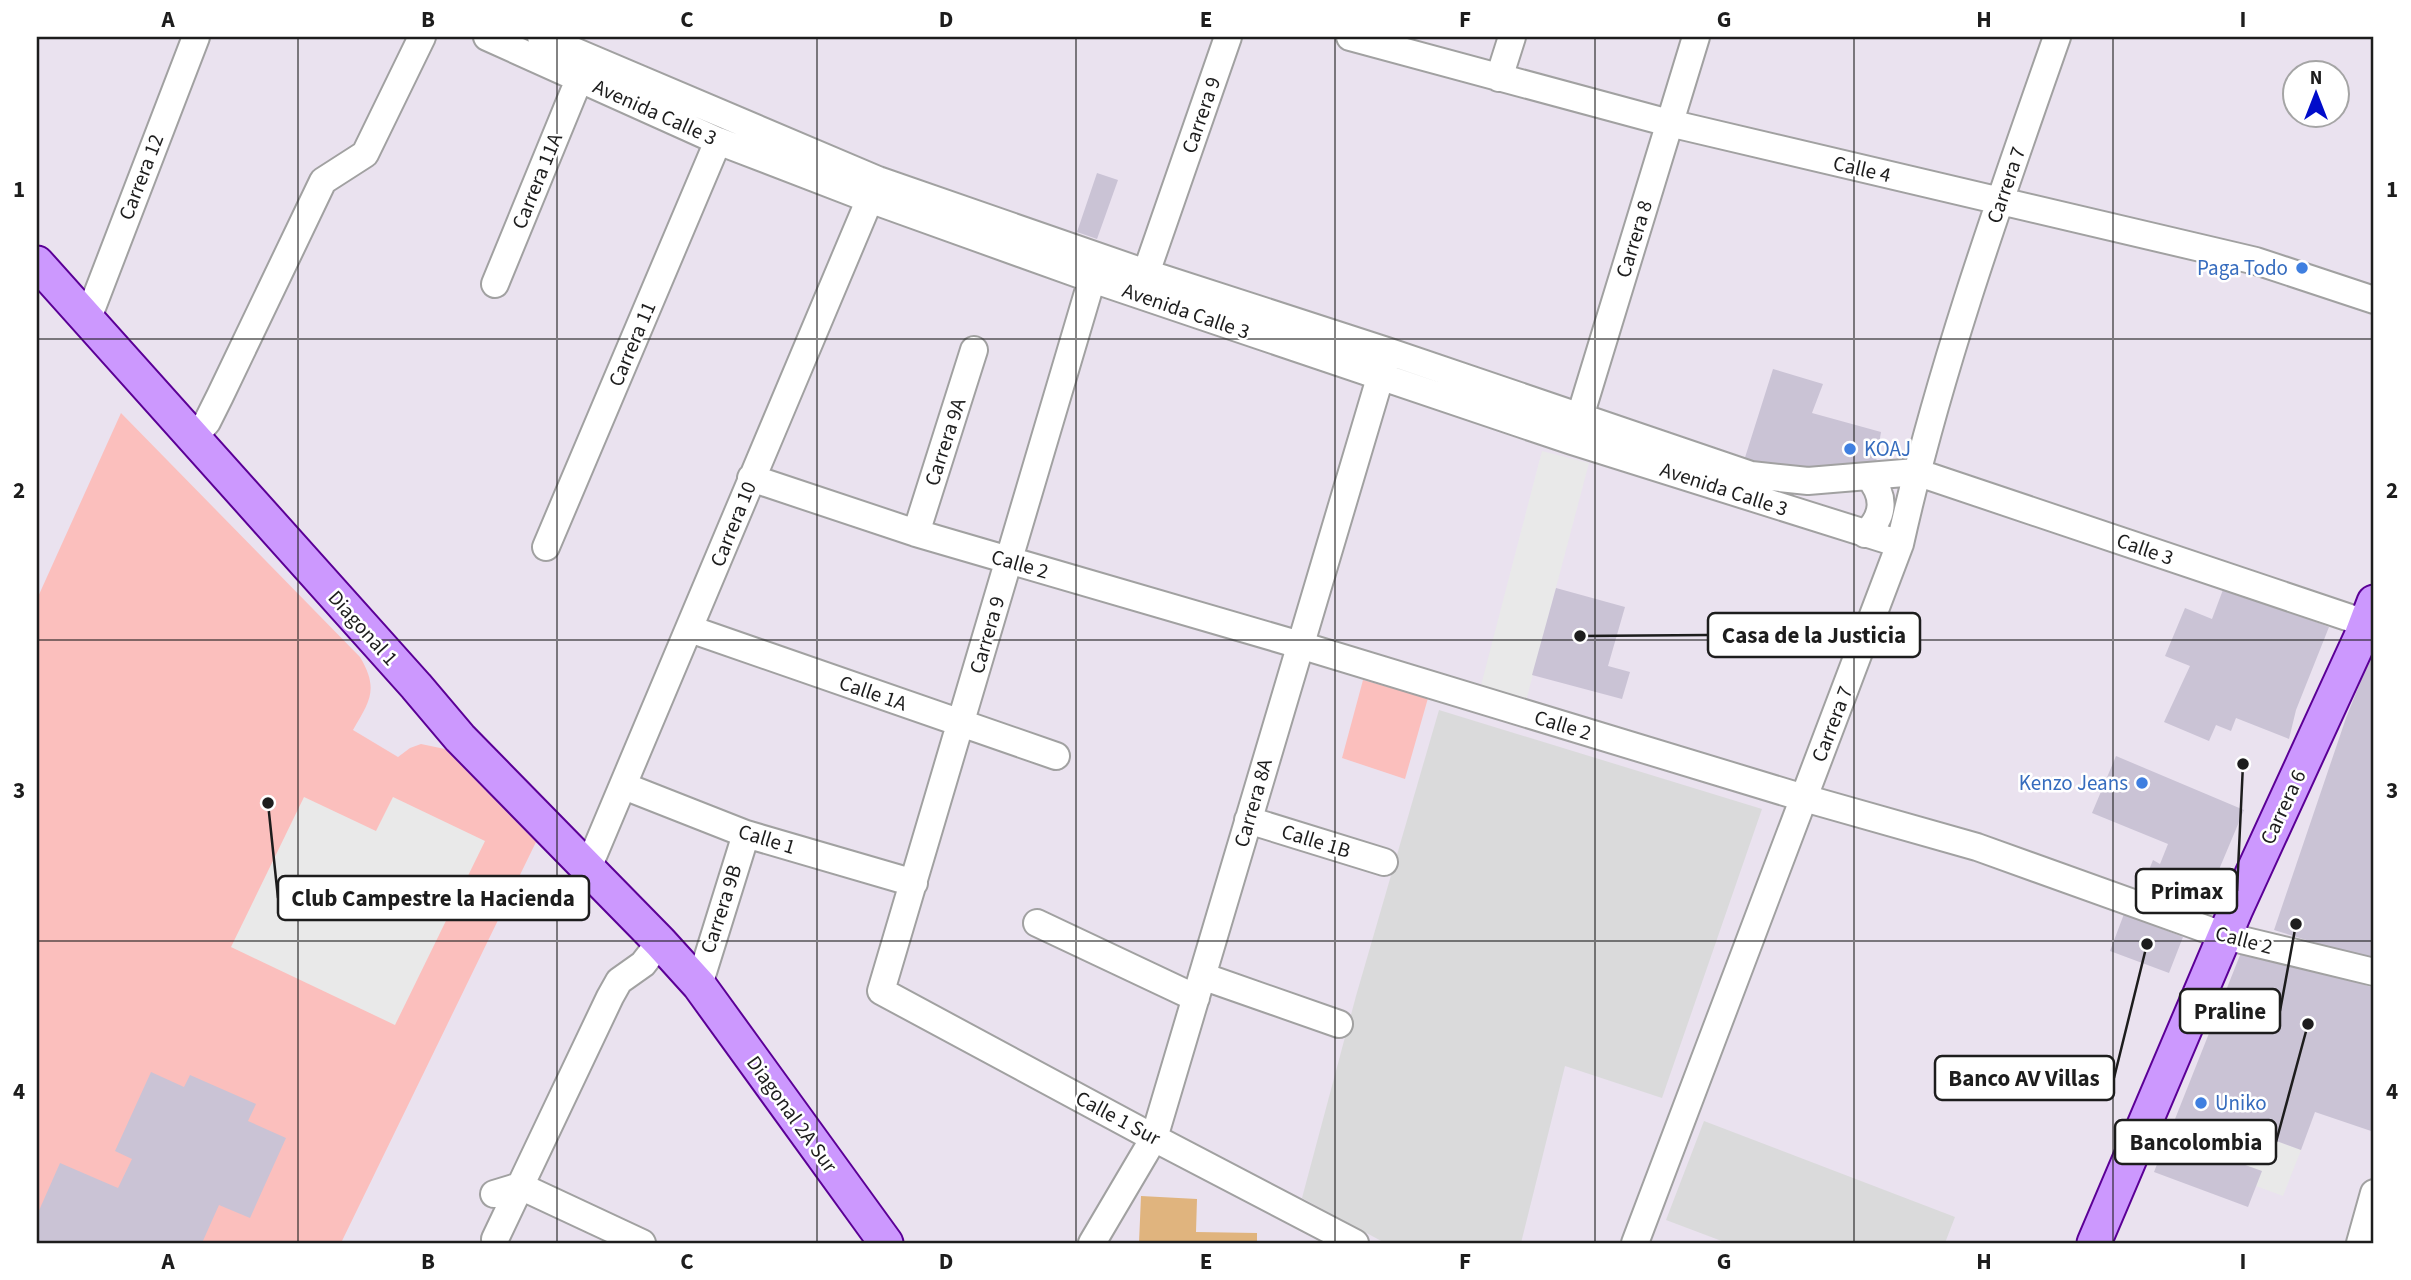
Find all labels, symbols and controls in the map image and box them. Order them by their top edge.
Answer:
text: A [160,3,175,36]
text: B [421,3,435,36]
text: C [680,3,694,36]
text: D [939,3,953,36]
text: E [1200,3,1212,36]
text: F [1459,3,1471,36]
text: G [1717,3,1731,36]
text: H [1976,3,1992,36]
text: I [2240,3,2246,36]
north arrow [2282,60,2352,130]
text: N [2310,65,2322,92]
street label: Avenida Calle 3 [588,71,722,153]
street label: Carrera 9 [1174,73,1228,157]
street label: Carrera 11A [504,128,570,234]
street label: Carrera 12 [111,130,171,224]
street label: Carrera 7 [1979,143,2033,227]
street label: Calle 4 [1830,148,1894,190]
text: 1 [13,173,25,206]
text: 1 [2386,173,2398,206]
street label: Carrera 8 [1608,197,1660,281]
place label: Paga Todo [2197,253,2288,283]
marker: Paga Todo [2294,260,2310,276]
street label: Avenida Calle 3 [1118,275,1254,347]
street label: Carrera 11 [601,297,663,391]
street label: Carrera 9A [917,394,973,490]
place label: KOAJ [1864,434,1911,464]
marker: KOAJ [1842,441,1858,457]
street label: Avenida Calle 3 [1656,454,1792,524]
text: 2 [13,474,25,507]
text: 2 [2386,474,2398,507]
street label: Carrera 10 [702,477,764,571]
street label: Calle 3 [2113,525,2177,573]
street label: Calle 2 [988,542,1052,586]
street label: Diagonal 1 [321,584,405,672]
street label: Carrera 9 [962,593,1012,677]
callout: Casa de la Justicia [1708,613,1920,657]
text: Casa de la Justicia [1722,619,1906,652]
street label: Calle 1A [835,667,911,719]
street label: Carrera 7 [1804,682,1860,766]
street label: Calle 2 [1531,702,1595,748]
street label: Carrera 8A [1226,755,1280,851]
street label: Carrera 6 [2253,765,2313,849]
place label: Kenzo Jeans [2019,768,2128,798]
text: 3 [13,774,25,807]
text: 3 [2386,774,2398,807]
marker: Kenzo Jeans [2134,775,2150,791]
street label: Calle 1 [735,816,799,862]
street label: Calle 1B [1278,816,1354,866]
street label: Carrera 9B [693,861,749,957]
callout: Primax [2136,869,2237,913]
text: Primax [2151,875,2224,908]
callout: Club Campestre la Hacienda [278,876,589,920]
text: Club Campestre la Hacienda [291,882,575,915]
street label: Calle 2 [2212,918,2276,962]
callout: Praline [2180,989,2280,1033]
text: Praline [2194,995,2266,1028]
street label: Diagonal 2A Sur [739,1049,845,1179]
callout: Banco AV Villas [1935,1056,2114,1100]
text: Banco AV Villas [1948,1062,2100,1095]
text: 4 [13,1075,25,1108]
text: 4 [2386,1075,2398,1108]
street label: Calle 1 Sur [1070,1083,1166,1153]
place label: Uniko [2215,1088,2267,1118]
marker: Uniko [2193,1095,2209,1111]
callout: Bancolombia [2115,1120,2276,1164]
text: Bancolombia [2130,1126,2262,1159]
text: A [160,1245,175,1278]
text: B [421,1245,435,1278]
text: C [680,1245,694,1278]
text: D [939,1245,953,1278]
text: E [1200,1245,1212,1278]
text: F [1459,1245,1471,1278]
text: G [1717,1245,1731,1278]
text: H [1976,1245,1992,1278]
text: I [2240,1245,2246,1278]

